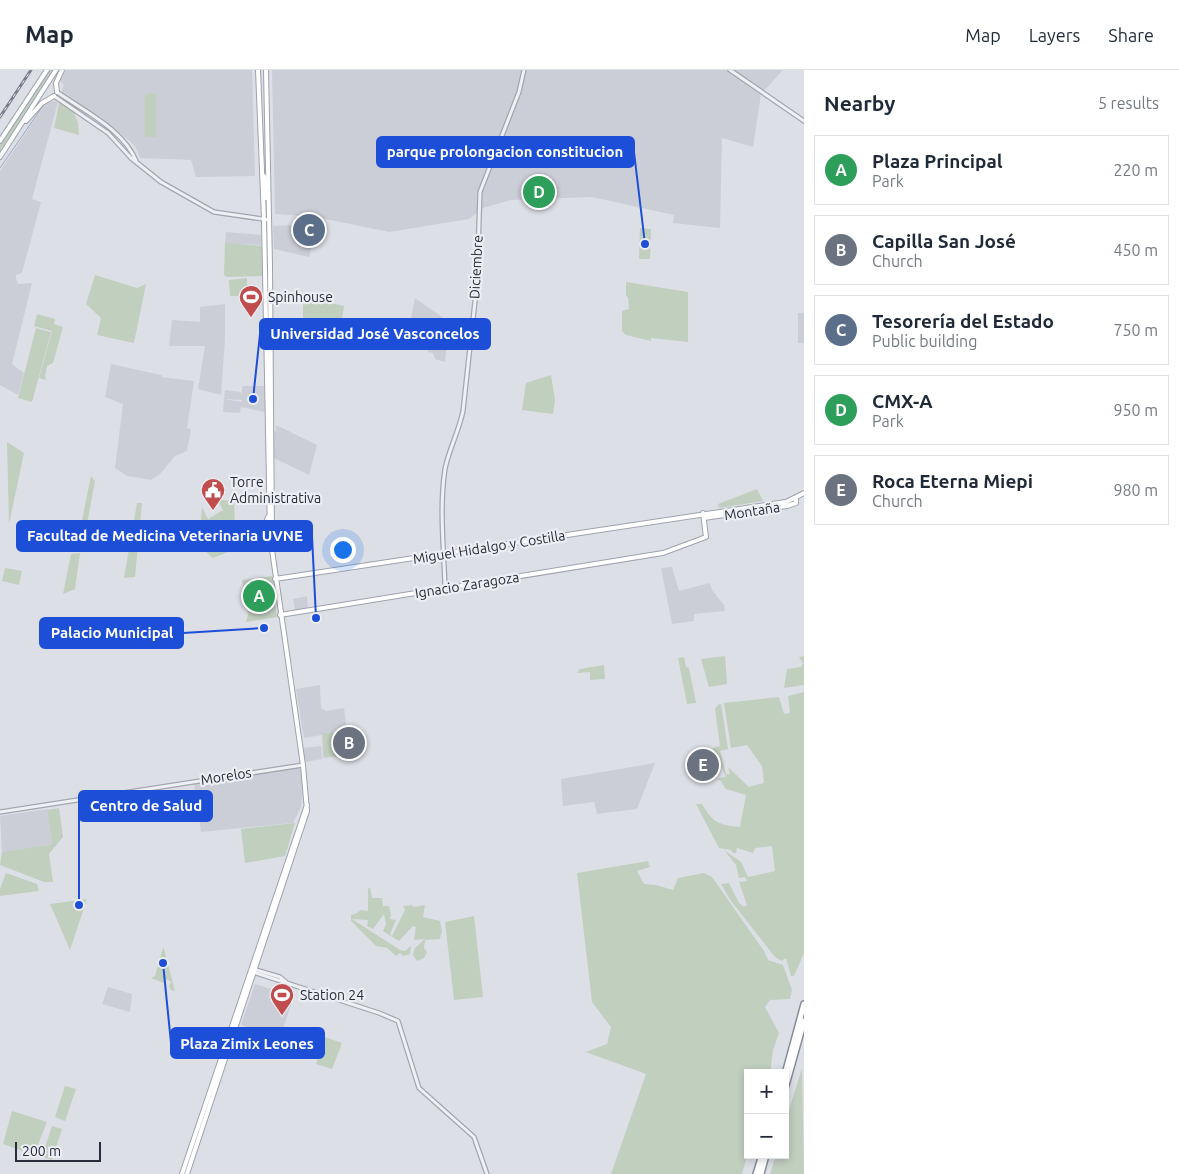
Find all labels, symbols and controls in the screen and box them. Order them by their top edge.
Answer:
text: Map [25,21,74,48]
text: Map [965,25,1001,45]
text: Layers [1029,25,1080,45]
text: Share [1108,25,1154,45]
text: Nearby [824,91,895,115]
text: 5 results [1098,94,1159,112]
callout: parque prolongacion constitucion [377,137,634,167]
text: parque prolongacion constitucion [387,143,623,160]
text: Plaza Principal [872,150,1003,172]
text: A [835,161,847,179]
text: 220 m [1113,161,1158,179]
text: Park [872,172,904,190]
pin: D [523,173,555,211]
pin: C [293,211,325,249]
text: Capilla San José [872,230,1016,252]
street label: Diciembre [466,235,486,299]
text: B [836,241,846,259]
text: 450 m [1113,241,1158,259]
text: Church [872,252,923,270]
sports icon: Spinhouse [238,284,264,318]
place label: Spinhouse [268,289,333,305]
text: Tesorería del Estado [872,310,1054,332]
callout: Universidad José Vasconcelos [260,319,490,349]
text: C [836,321,846,339]
text: 750 m [1113,321,1158,339]
text: Universidad José Vasconcelos [270,325,480,342]
text: Public building [872,332,977,350]
text: CMX-A [872,390,933,412]
text: D [835,401,847,419]
text: 950 m [1113,401,1158,419]
text: Park [872,412,904,430]
text: Roca Eterna Miepi [872,470,1033,492]
place label: Torre Administrativa [230,474,321,506]
public building icon: Torre Administrativa [200,477,226,511]
text: E [836,481,846,499]
text: 980 m [1113,481,1158,499]
text: Church [872,492,923,510]
street label: Montaña [723,499,781,523]
callout: Facultad de Medicina Veterinaria UVNE [17,521,312,551]
text: Facultad de Medicina Veterinaria UVNE [27,527,303,544]
street label: Miguel Hidalgo y Costilla [412,527,566,567]
your location [330,537,356,563]
street label: Ignacio Zaragoza [414,569,520,601]
pin: A [243,577,275,615]
callout: Palacio Municipal [40,618,183,648]
text: Palacio Municipal [51,624,174,641]
pin: B [333,724,365,762]
pin: E [687,746,719,784]
street label: Morelos [199,764,253,788]
callout: Centro de Salud [79,791,212,821]
text: Centro de Salud [90,797,202,814]
sports icon: Station 24 [269,982,295,1016]
place label: Station 24 [300,987,364,1003]
callout: Plaza Zimix Leones [171,1028,324,1058]
text: Plaza Zimix Leones [180,1035,314,1052]
map controls [744,1069,789,1159]
button: + [744,1069,789,1114]
button: − [744,1114,789,1159]
scale bar [15,1139,101,1162]
text: 200 m [22,1143,61,1159]

